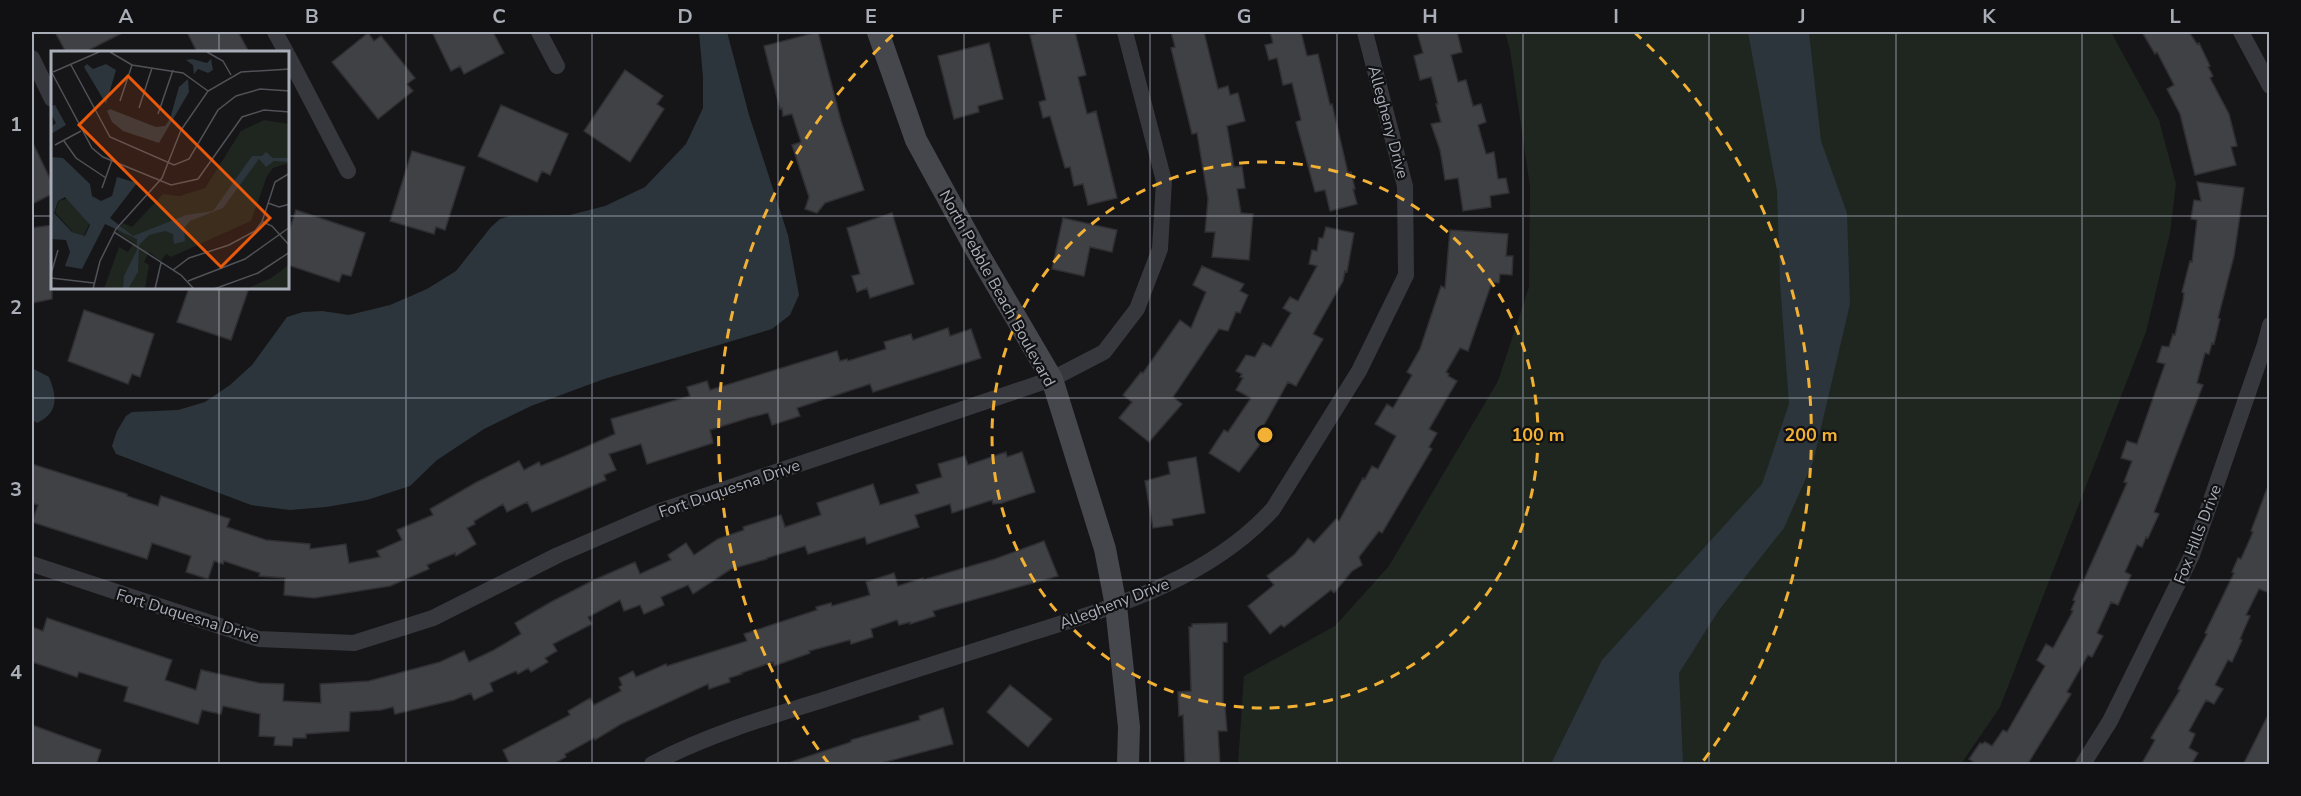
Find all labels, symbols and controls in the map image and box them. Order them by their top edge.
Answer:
text: A [119,3,134,30]
text: B [305,3,319,30]
text: C [492,3,506,30]
text: D [677,3,693,30]
text: E [865,3,877,30]
text: F [1051,3,1063,30]
text: G [1237,3,1251,30]
text: H [1422,3,1438,30]
text: I [1613,3,1619,30]
text: J [1797,3,1806,30]
text: K [1982,3,1996,30]
text: L [2169,3,2181,30]
inset map [51,51,290,290]
street label: Allegheny Drive [1362,63,1414,181]
text: 1 [10,111,22,138]
street label: North Pebble Beach Boulevard [934,186,1060,391]
text: 2 [10,294,22,321]
text: 100 m [1511,423,1565,447]
text: 200 m [1784,423,1838,447]
centre of rings [1255,425,1275,445]
street label: Fort Duquesna Drive [656,454,803,523]
text: 3 [10,476,22,503]
street label: Fox Hills Drive [2169,482,2227,587]
street label: Allegheny Drive [1056,573,1172,635]
street label: Fort Duquesna Drive [114,584,262,648]
text: 4 [10,659,22,686]

